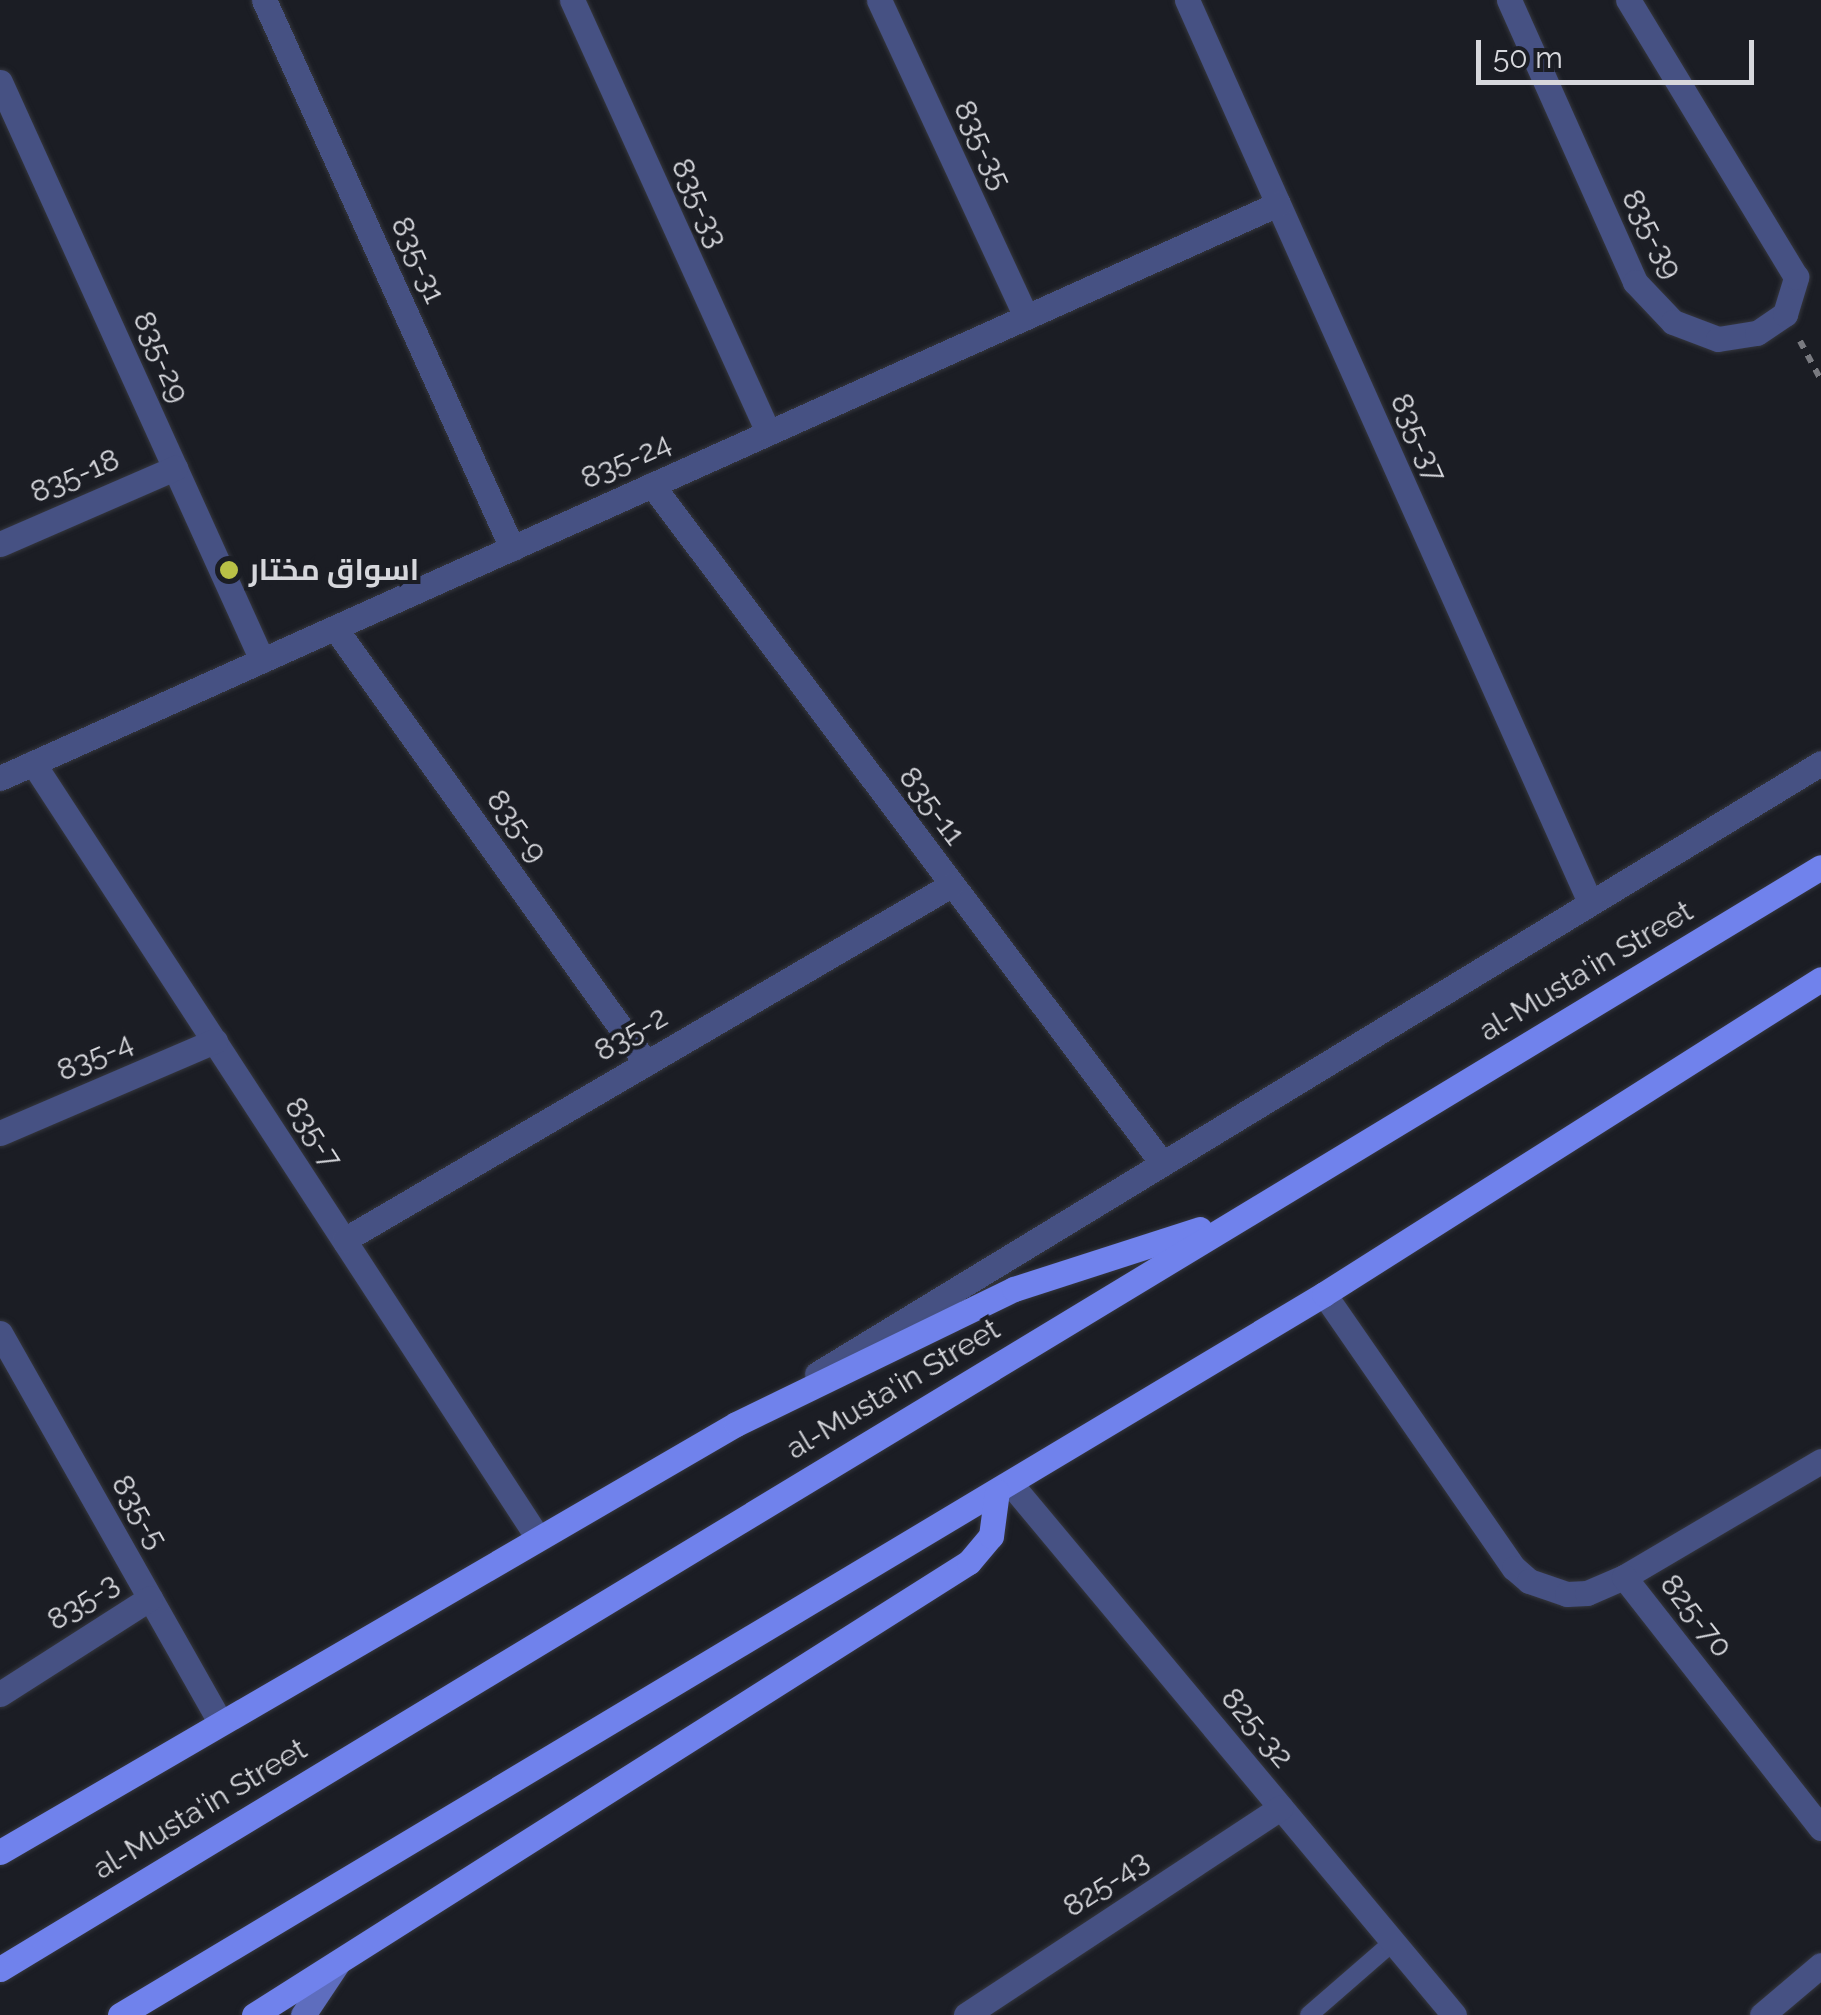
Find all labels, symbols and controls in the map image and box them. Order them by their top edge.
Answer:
scale bar [1481,20,1758,82]
text: 50 m [1493,40,1563,75]
street label: 835-35 [946,95,1018,195]
street label: 835-33 [664,153,734,253]
street label: 835-39 [1614,184,1690,284]
street label: 835-31 [383,211,453,309]
street label: 835-29 [125,306,197,408]
street label: 835-37 [1383,388,1453,488]
street label: 835-24 [575,425,677,497]
street label: 835-18 [25,441,125,511]
place label: اسواق مختار [249,552,419,588]
marker: اسواق مختار [218,559,240,581]
street label: 835-11 [891,760,973,852]
street label: 835-9 [479,783,555,869]
street label: al-Musta'in Street [1473,893,1699,1049]
street label: 835-2 [588,999,674,1069]
street label: 835-4 [52,1025,138,1089]
street label: 835-7 [277,1091,349,1175]
street label: al-Musta'in Street [780,1311,1006,1467]
street label: 835-5 [104,1469,174,1555]
street label: 835-3 [41,1566,125,1638]
street label: 825-70 [1652,1567,1740,1665]
street label: 825-32 [1213,1681,1301,1775]
street label: al-Musta'in Street [87,1731,313,1887]
street label: 825-43 [1057,1843,1155,1925]

